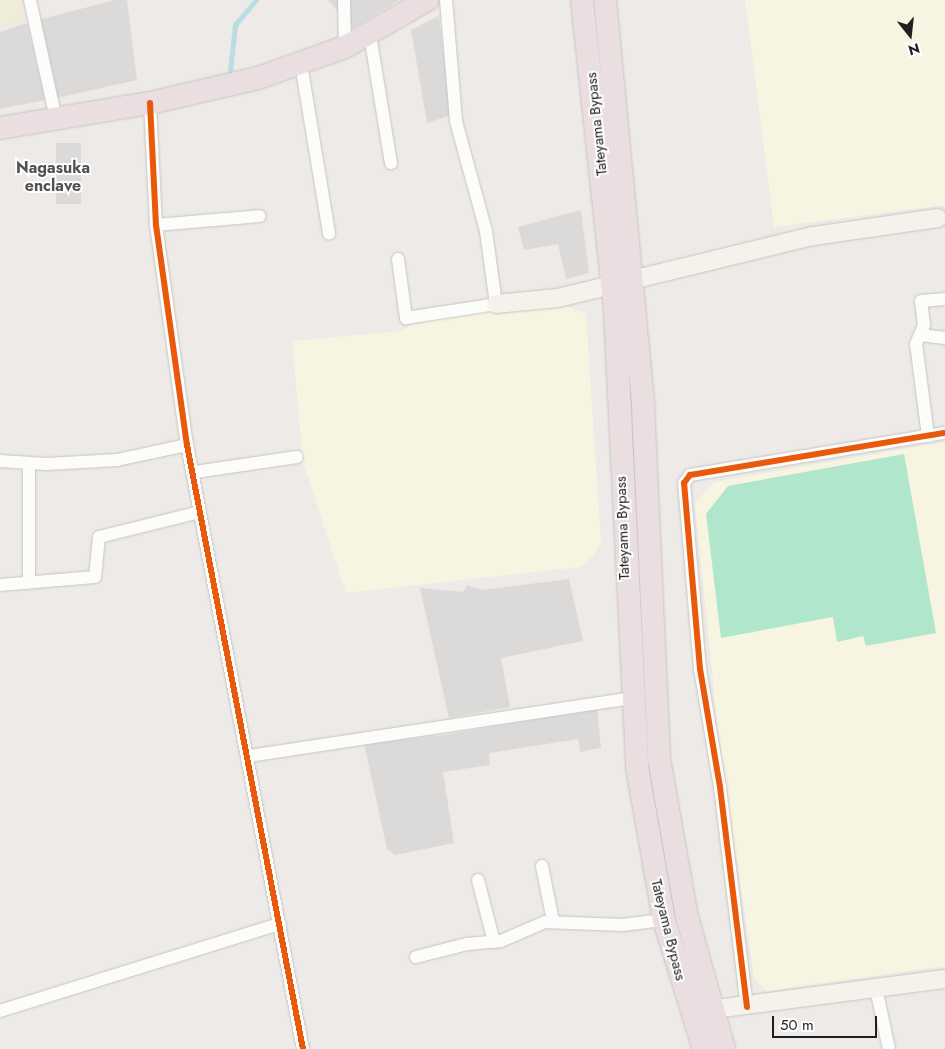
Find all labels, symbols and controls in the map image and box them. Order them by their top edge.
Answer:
north arrow [885,10,935,60]
text: N [906,38,922,61]
street label: Tateyama Bypass [583,71,611,177]
district label: Nagasuka enclave [16,158,90,196]
street label: Tateyama Bypass [612,476,634,580]
street label: Tateyama Bypass [647,877,689,983]
scale bar [775,1006,880,1038]
text: 50 m [780,1014,814,1036]

